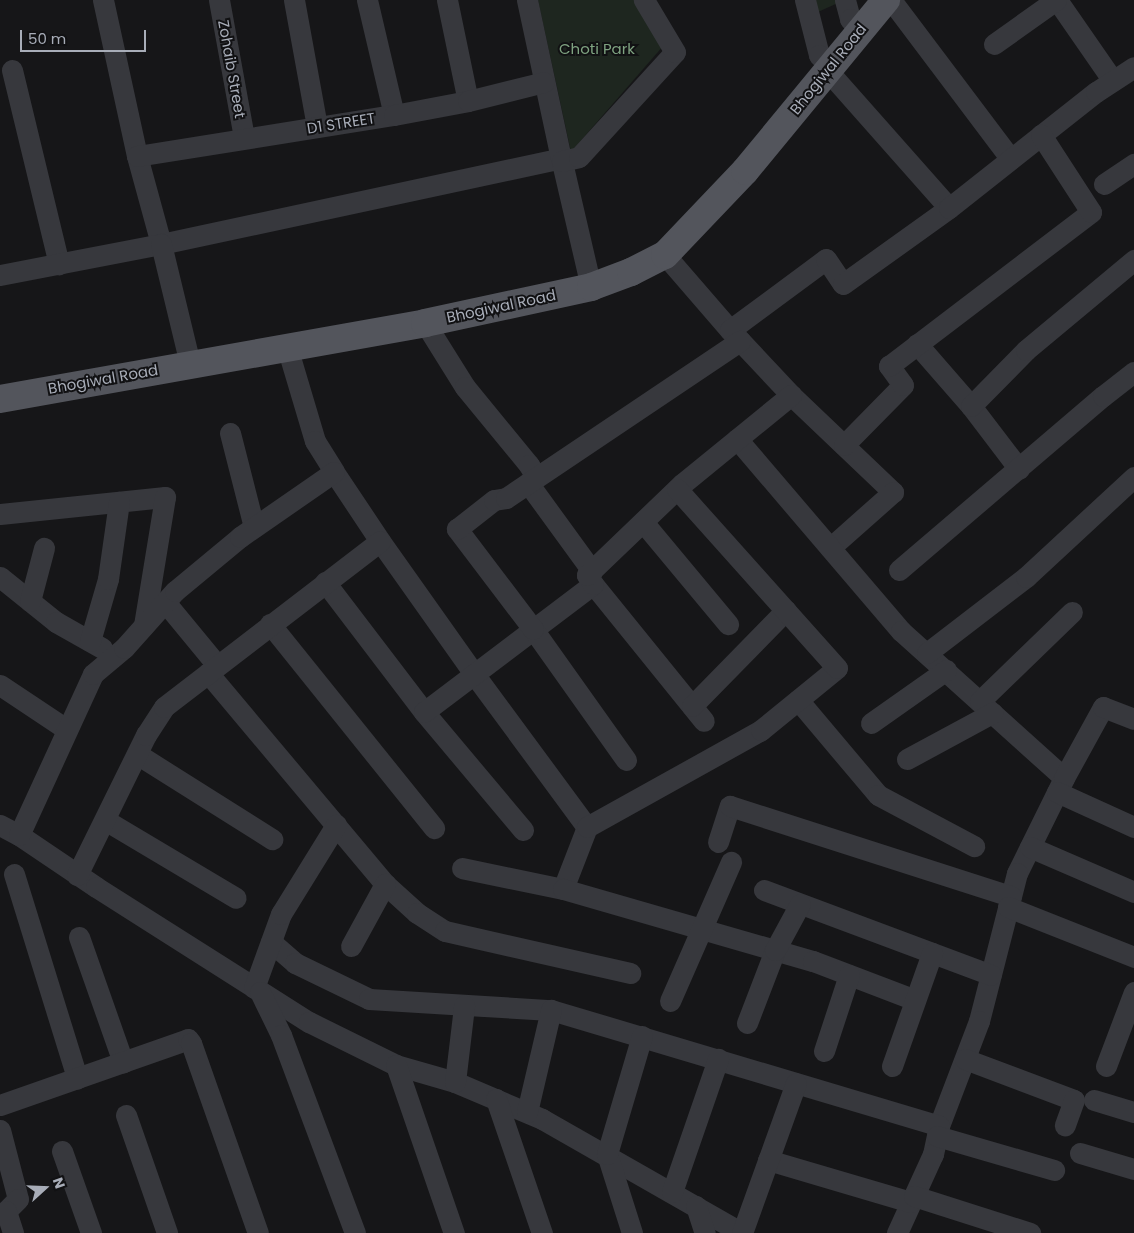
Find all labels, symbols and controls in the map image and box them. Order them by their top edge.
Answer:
street label: Zohaib Street [215,19,249,119]
scale bar [22,20,149,52]
street label: Bhogiwal Road [786,20,870,118]
text: 50 m [28,28,66,49]
park label: Choti Park [559,40,635,58]
street label: D1 STREET [306,109,376,137]
street label: Bhogiwal Road [445,286,557,326]
street label: Bhogiwal Road [47,360,159,398]
north arrow [20,1163,70,1213]
text: N [48,1175,70,1191]

